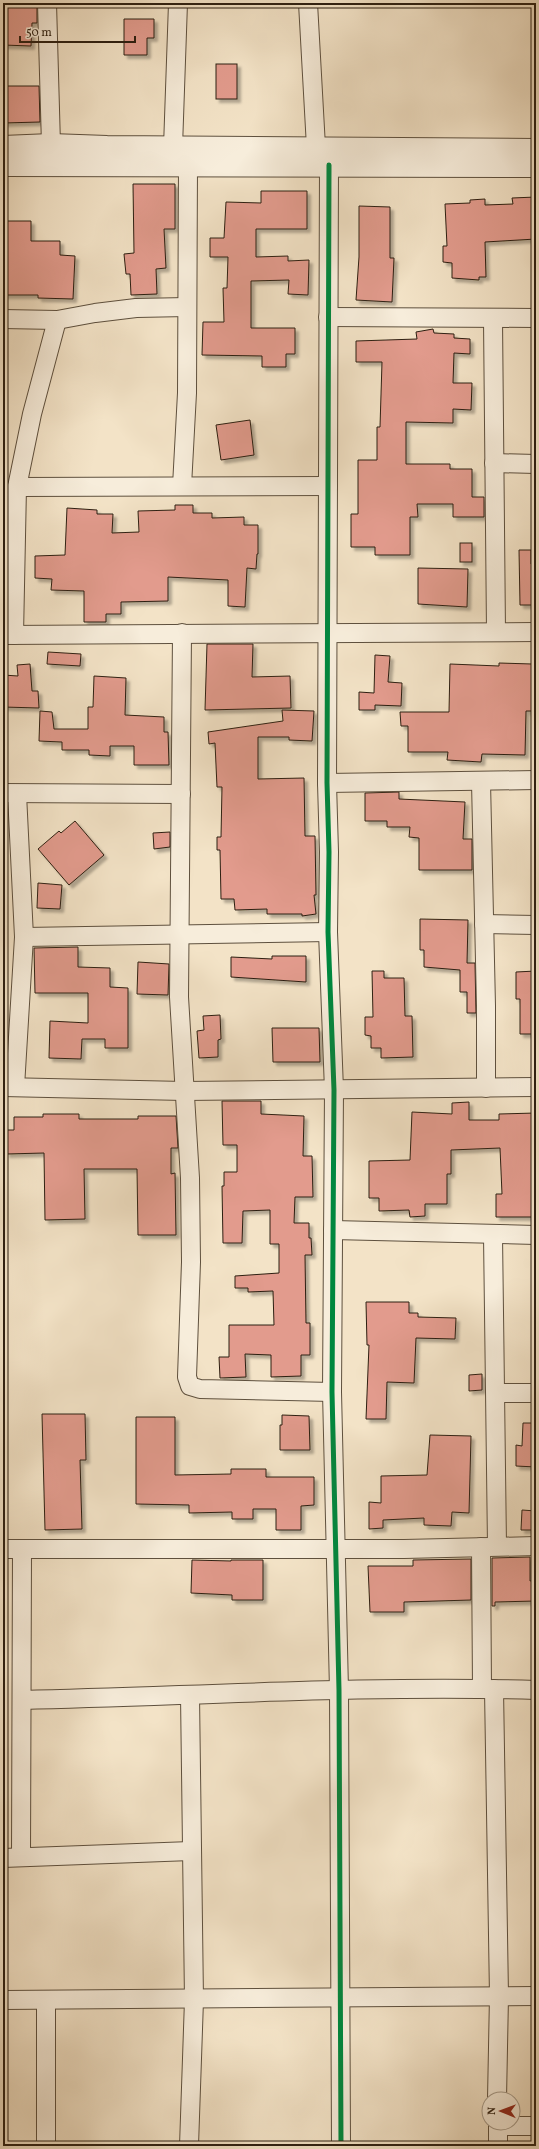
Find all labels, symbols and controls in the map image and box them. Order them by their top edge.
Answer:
scale bar [20,18,135,44]
text: 50 m [26,25,52,41]
north arrow [481,2091,521,2131]
text: N [485,2107,500,2115]

